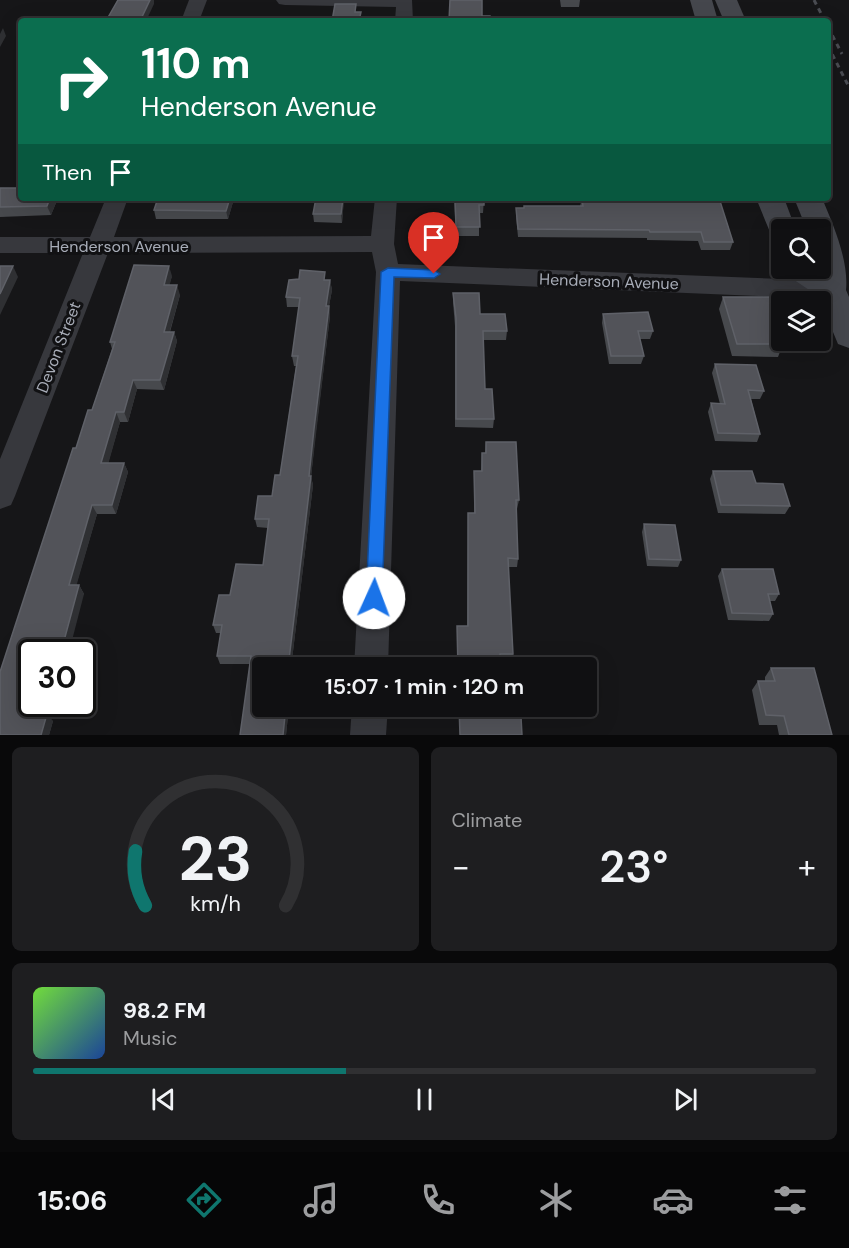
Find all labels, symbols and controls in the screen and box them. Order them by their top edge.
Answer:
text: 110 m [141,36,251,91]
icon: right [42,42,120,120]
text: Henderson Avenue [141,89,376,124]
icon: arrive [104,156,137,189]
text: Then [42,158,92,187]
pin [408,212,459,274]
map controls [771,219,831,351]
button: search [771,219,831,279]
icon: arrive [417,221,450,254]
street label: Henderson Avenue [49,236,189,257]
street label: Henderson Avenue [539,269,679,294]
button: layers [771,291,831,351]
street label: Devon Street [31,299,85,396]
position arrow [342,566,406,630]
speed limit sign: 30 [18,639,96,717]
text: 15:07 · 1 min · 120 m [325,672,524,701]
text: Climate [452,807,522,833]
text: 23 [178,818,252,899]
text: 23° [599,837,668,896]
text: − [452,845,470,888]
text: + [798,845,816,888]
text: km/h [190,890,241,918]
text: 98.2 FM [123,996,206,1025]
text: Music [123,1025,178,1051]
icon: previous [147,1083,180,1116]
icon: pause [408,1083,441,1116]
icon: next [669,1083,702,1116]
icon: directions [183,1179,225,1221]
icon: music [300,1179,342,1221]
icon: phone [417,1179,459,1221]
icon: climate [535,1179,577,1221]
icon: car [652,1179,694,1221]
icon: filters [769,1179,811,1221]
text: 15:06 [38,1183,107,1218]

